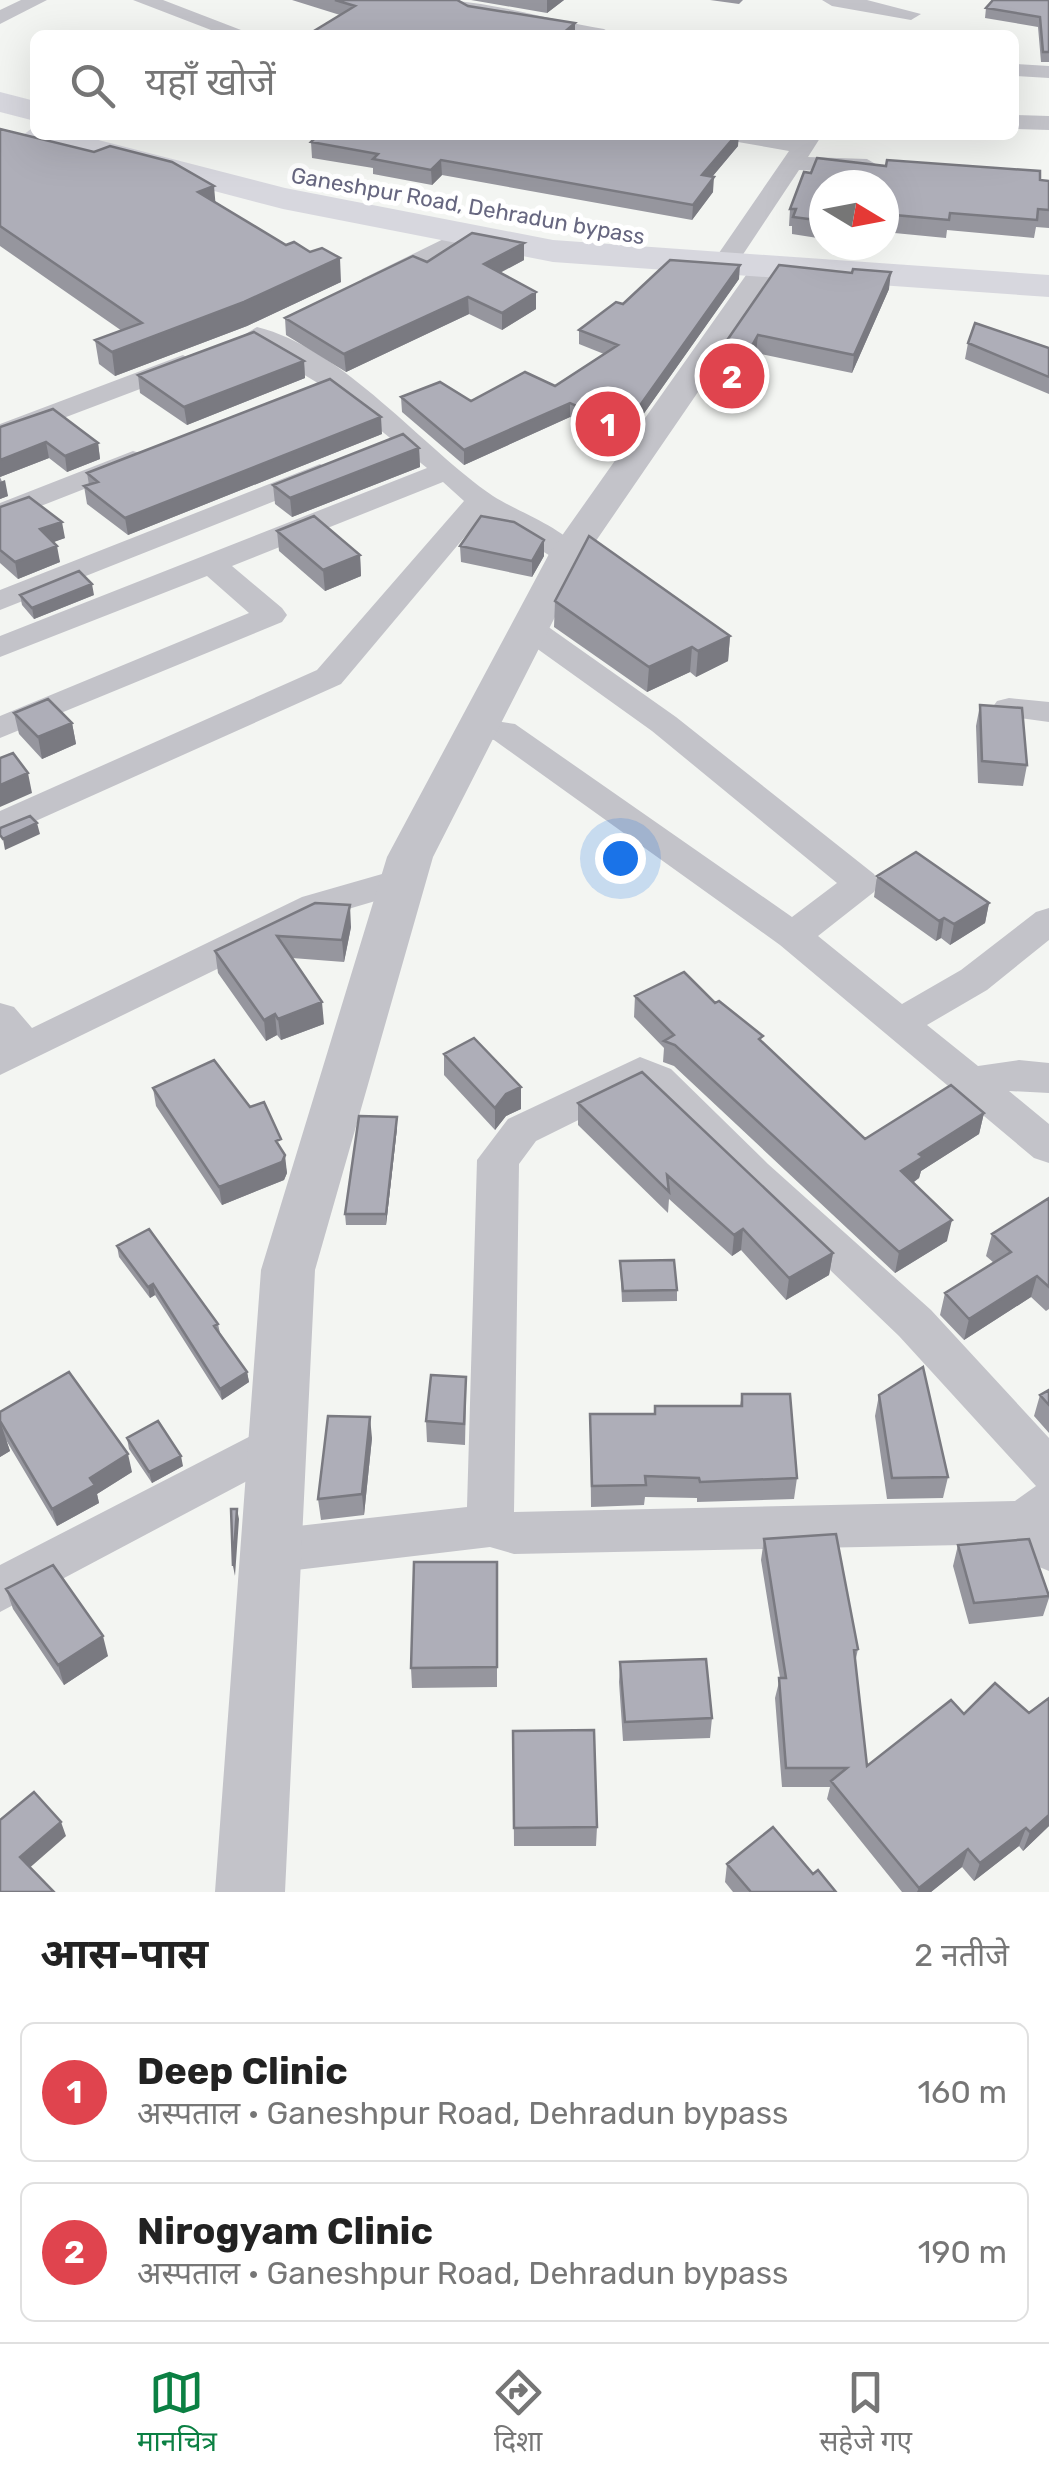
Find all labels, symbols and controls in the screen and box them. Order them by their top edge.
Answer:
search box [30,30,1019,140]
icon: search [65,58,120,113]
text: यहाँ खोजें [145,59,276,105]
street label: Ganeshpur Road, Dehradun bypass [289,162,647,250]
north arrow [809,170,899,260]
pin: 2 [700,338,764,414]
pin: 1 [576,386,640,462]
your location [595,833,646,884]
text: आस-पास [40,1929,208,1979]
text: 2 नतीजे [914,1936,1009,1974]
text: Deep Clinic [137,2048,348,2094]
text: 1 [67,2073,82,2111]
text: 160 m [917,2073,1007,2111]
text: अस्पताल · Ganeshpur Road, Dehradun bypass [137,2094,788,2132]
text: Nirogyam Clinic [137,2208,433,2254]
text: 2 [64,2233,85,2271]
text: 190 m [918,2233,1007,2271]
text: अस्पताल · Ganeshpur Road, Dehradun bypass [137,2254,788,2292]
tab: मानचित्र [137,2365,217,2462]
tab: दिशा [491,2365,546,2462]
tab: सहेजे गए [819,2365,912,2462]

